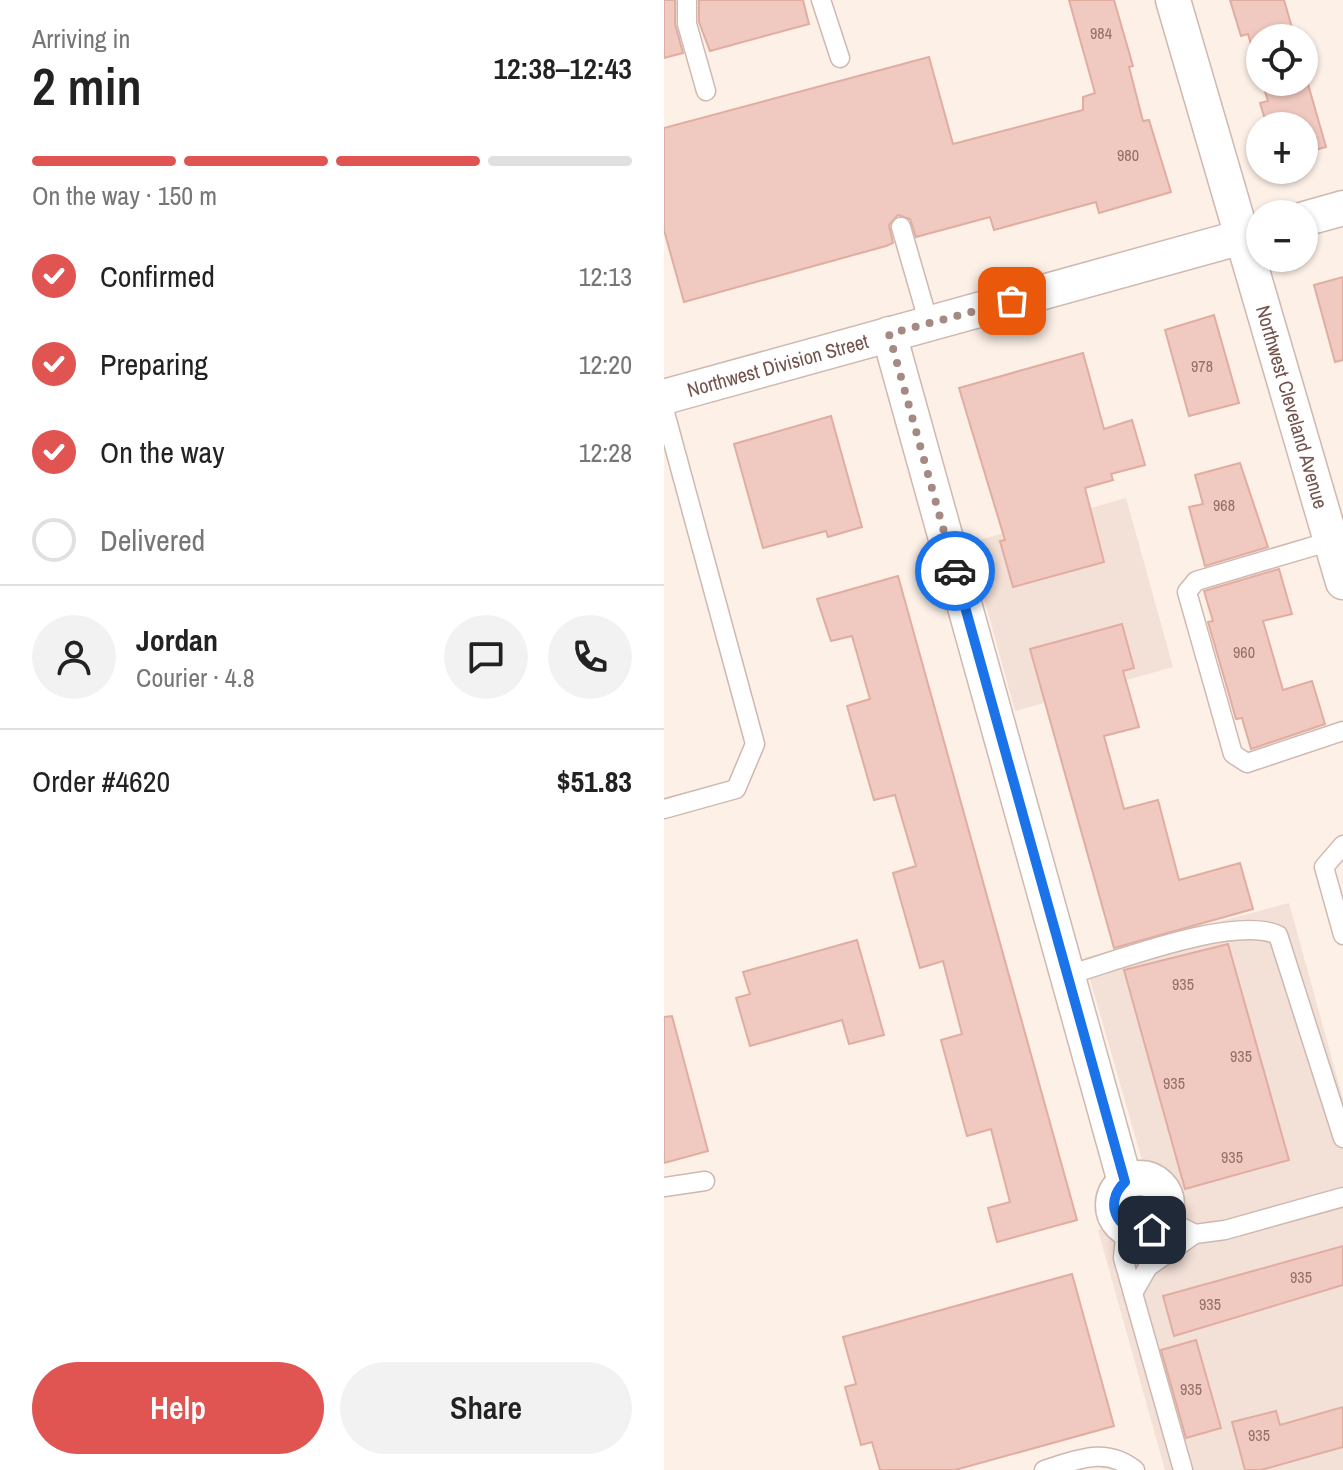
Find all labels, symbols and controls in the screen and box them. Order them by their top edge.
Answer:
text: Arriving in [32,21,130,56]
house number: 984 [1090,22,1112,44]
map controls [1246,24,1318,272]
button: locate [1246,24,1318,96]
text: 12:38–12:43 [493,48,632,88]
text: 2 min [32,51,142,121]
button: + [1246,112,1318,184]
house number: 980 [1117,144,1139,166]
text: On the way · 150 m [32,178,217,213]
button: − [1246,200,1318,272]
icon: check [32,254,76,298]
text: Confirmed [100,256,215,296]
text: 12:13 [579,259,632,294]
pin [978,267,1046,335]
icon: bag [990,279,1034,323]
street label: Northwest Cleveland Avenue [1250,302,1335,512]
street label: Northwest Division Street [684,327,872,403]
icon: check [32,342,76,386]
text: Preparing [100,344,208,384]
text: 12:20 [579,347,632,382]
house number: 978 [1191,355,1213,377]
icon: check [32,430,76,474]
text: On the way [100,432,224,472]
text: 12:28 [579,435,632,470]
house number: 968 [1213,494,1235,516]
text: Delivered [100,520,205,560]
courier [915,531,995,611]
icon: car [933,549,977,593]
button: person [32,615,116,699]
button: chat [444,615,528,699]
button: phone [548,615,632,699]
text: Jordan [136,620,218,660]
house number: 960 [1233,641,1255,663]
text: Courier · 4.8 [136,660,255,695]
text: Order #4620 [32,761,170,801]
text: $51.83 [557,761,632,801]
house number: 935 [1172,973,1194,995]
house number: 935 [1230,1045,1252,1067]
house number: 935 [1163,1072,1185,1094]
house number: 935 [1221,1146,1243,1168]
pin [1118,1196,1186,1264]
icon: home [1130,1208,1174,1252]
house number: 935 [1290,1266,1312,1288]
house number: 935 [1199,1293,1221,1315]
button: Help [32,1362,324,1454]
button: Share [340,1362,632,1454]
house number: 935 [1180,1378,1202,1400]
house number: 935 [1248,1424,1270,1446]

